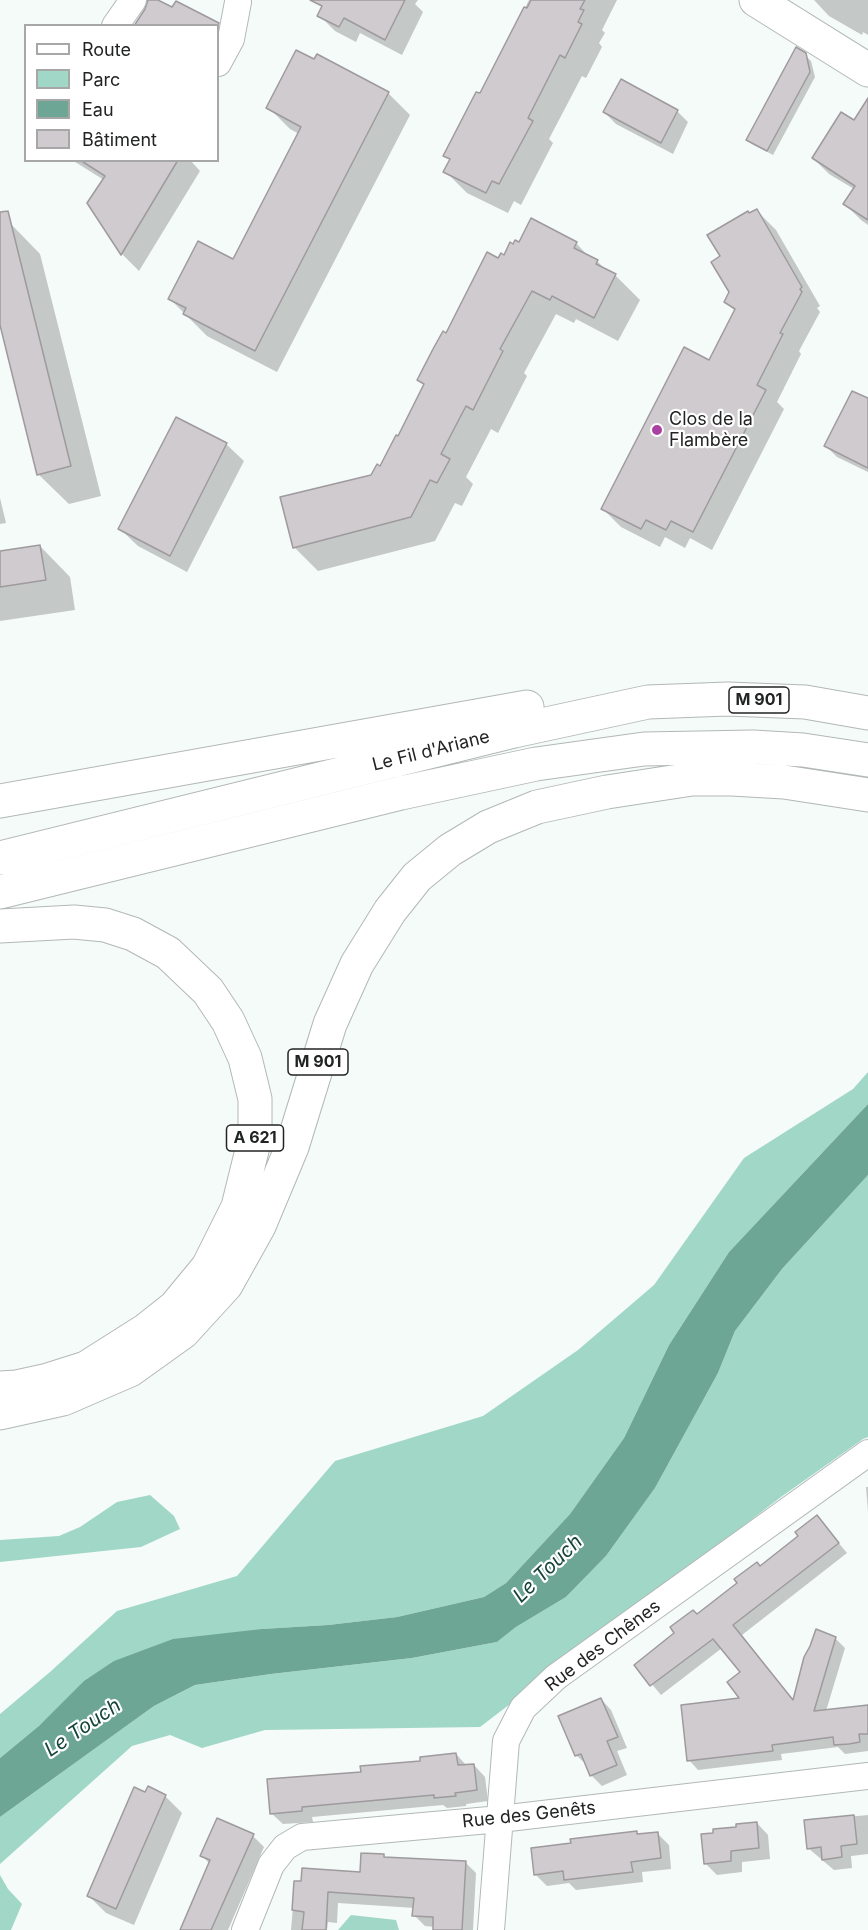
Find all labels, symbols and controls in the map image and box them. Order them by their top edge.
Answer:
legend [24,24,219,162]
text: Route [82,39,131,60]
text: Parc [82,69,120,90]
text: Eau [82,99,114,120]
text: Bâtiment [82,129,157,150]
place label: Clos de la Flambère [669,409,753,452]
marker: Clos de la Flambère [650,423,664,437]
road number: M 901 [729,687,789,713]
street label: Le Fil d'Ariane [370,726,492,776]
road number: M 901 [288,1049,348,1075]
road number: A 621 [226,1125,284,1151]
water label: Le Touch [508,1530,588,1608]
street label: Rue des Chênes [541,1596,665,1696]
water label: Le Touch [40,1694,126,1762]
street label: Rue des Genêts [461,1797,597,1833]

